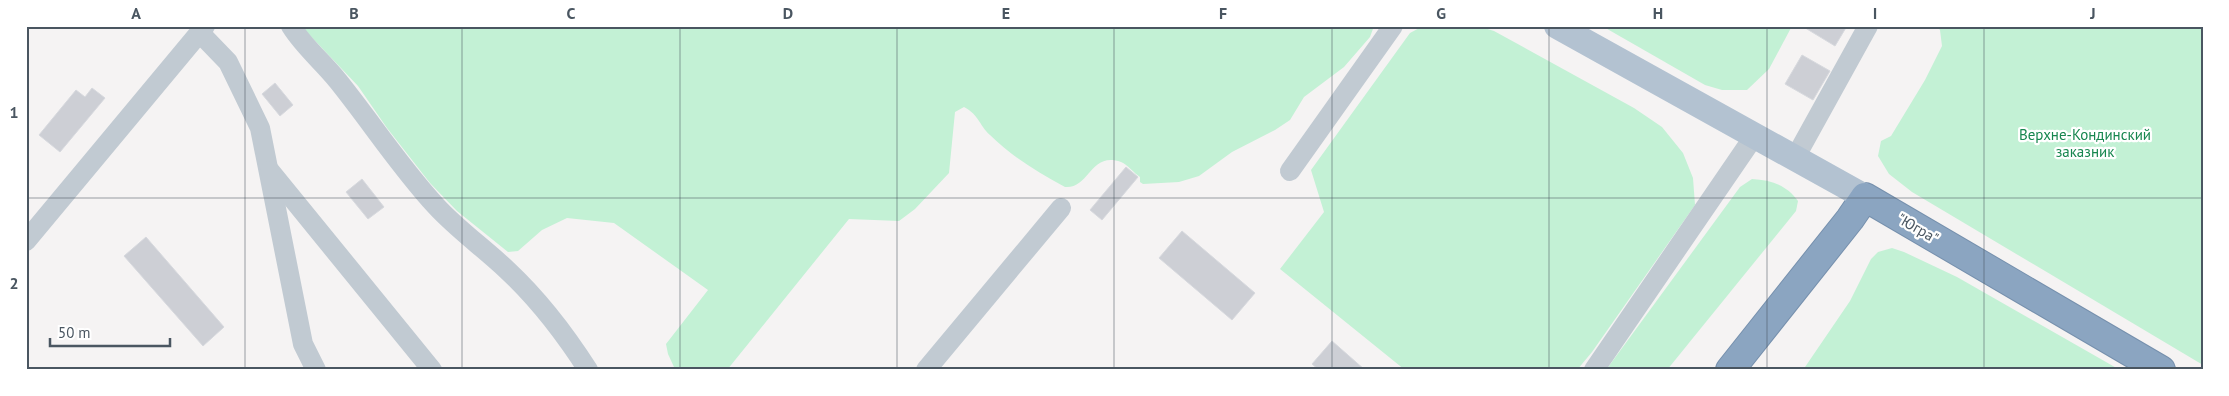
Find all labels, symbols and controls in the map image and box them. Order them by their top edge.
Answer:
text: A [131,3,141,23]
text: B [349,3,359,23]
text: C [567,3,576,23]
text: D [783,3,793,23]
text: E [1002,3,1010,23]
text: F [1219,3,1227,23]
text: G [1436,3,1446,23]
text: H [1653,3,1663,23]
text: I [1873,3,1877,23]
text: J [2089,3,2096,23]
text: 1 [9,102,19,122]
park label: Верхне-Кондинский заказник [2019,125,2151,161]
street label: "Югра" [1894,209,1942,247]
text: 2 [9,273,19,293]
scale bar [50,316,170,348]
text: 50 m [58,323,91,342]

